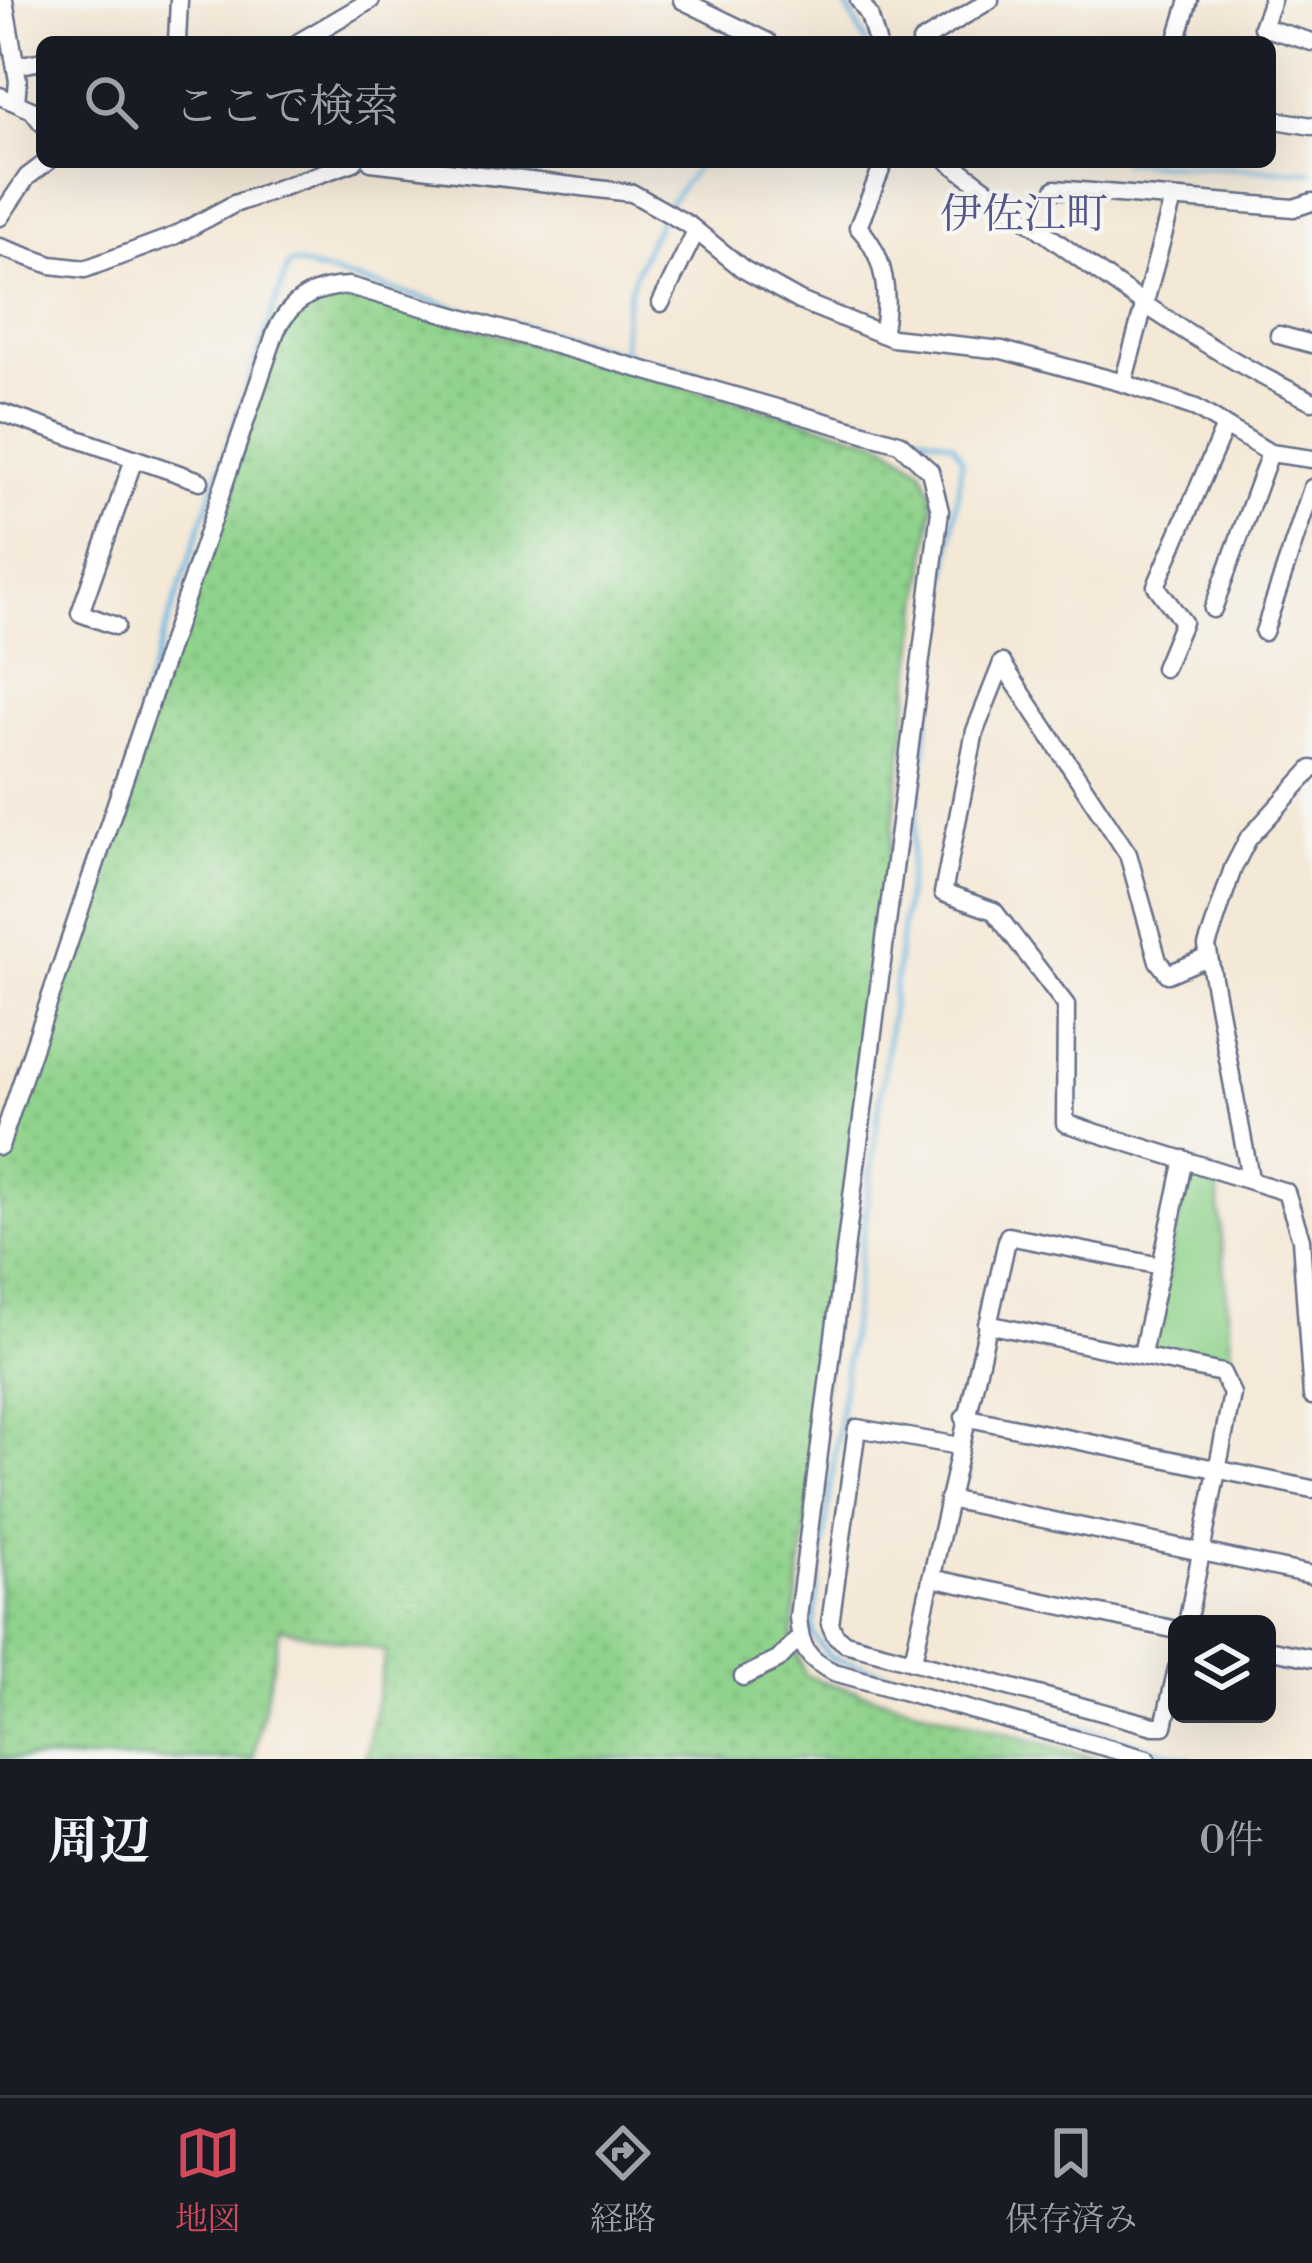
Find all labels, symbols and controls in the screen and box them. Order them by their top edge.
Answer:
search box [36,36,1276,168]
icon: search [78,69,144,135]
text: ここで検索 [174,79,399,136]
district label: 伊佐江町 [940,189,1108,242]
map controls [1168,1615,1276,1723]
button: layers [1168,1615,1276,1723]
text: 周辺 [48,1811,150,1875]
text: 0件 [1199,1817,1264,1866]
tab: 地図 [175,2120,241,2241]
tab: 経路 [590,2120,656,2241]
tab: 保存済み [1005,2120,1137,2241]

